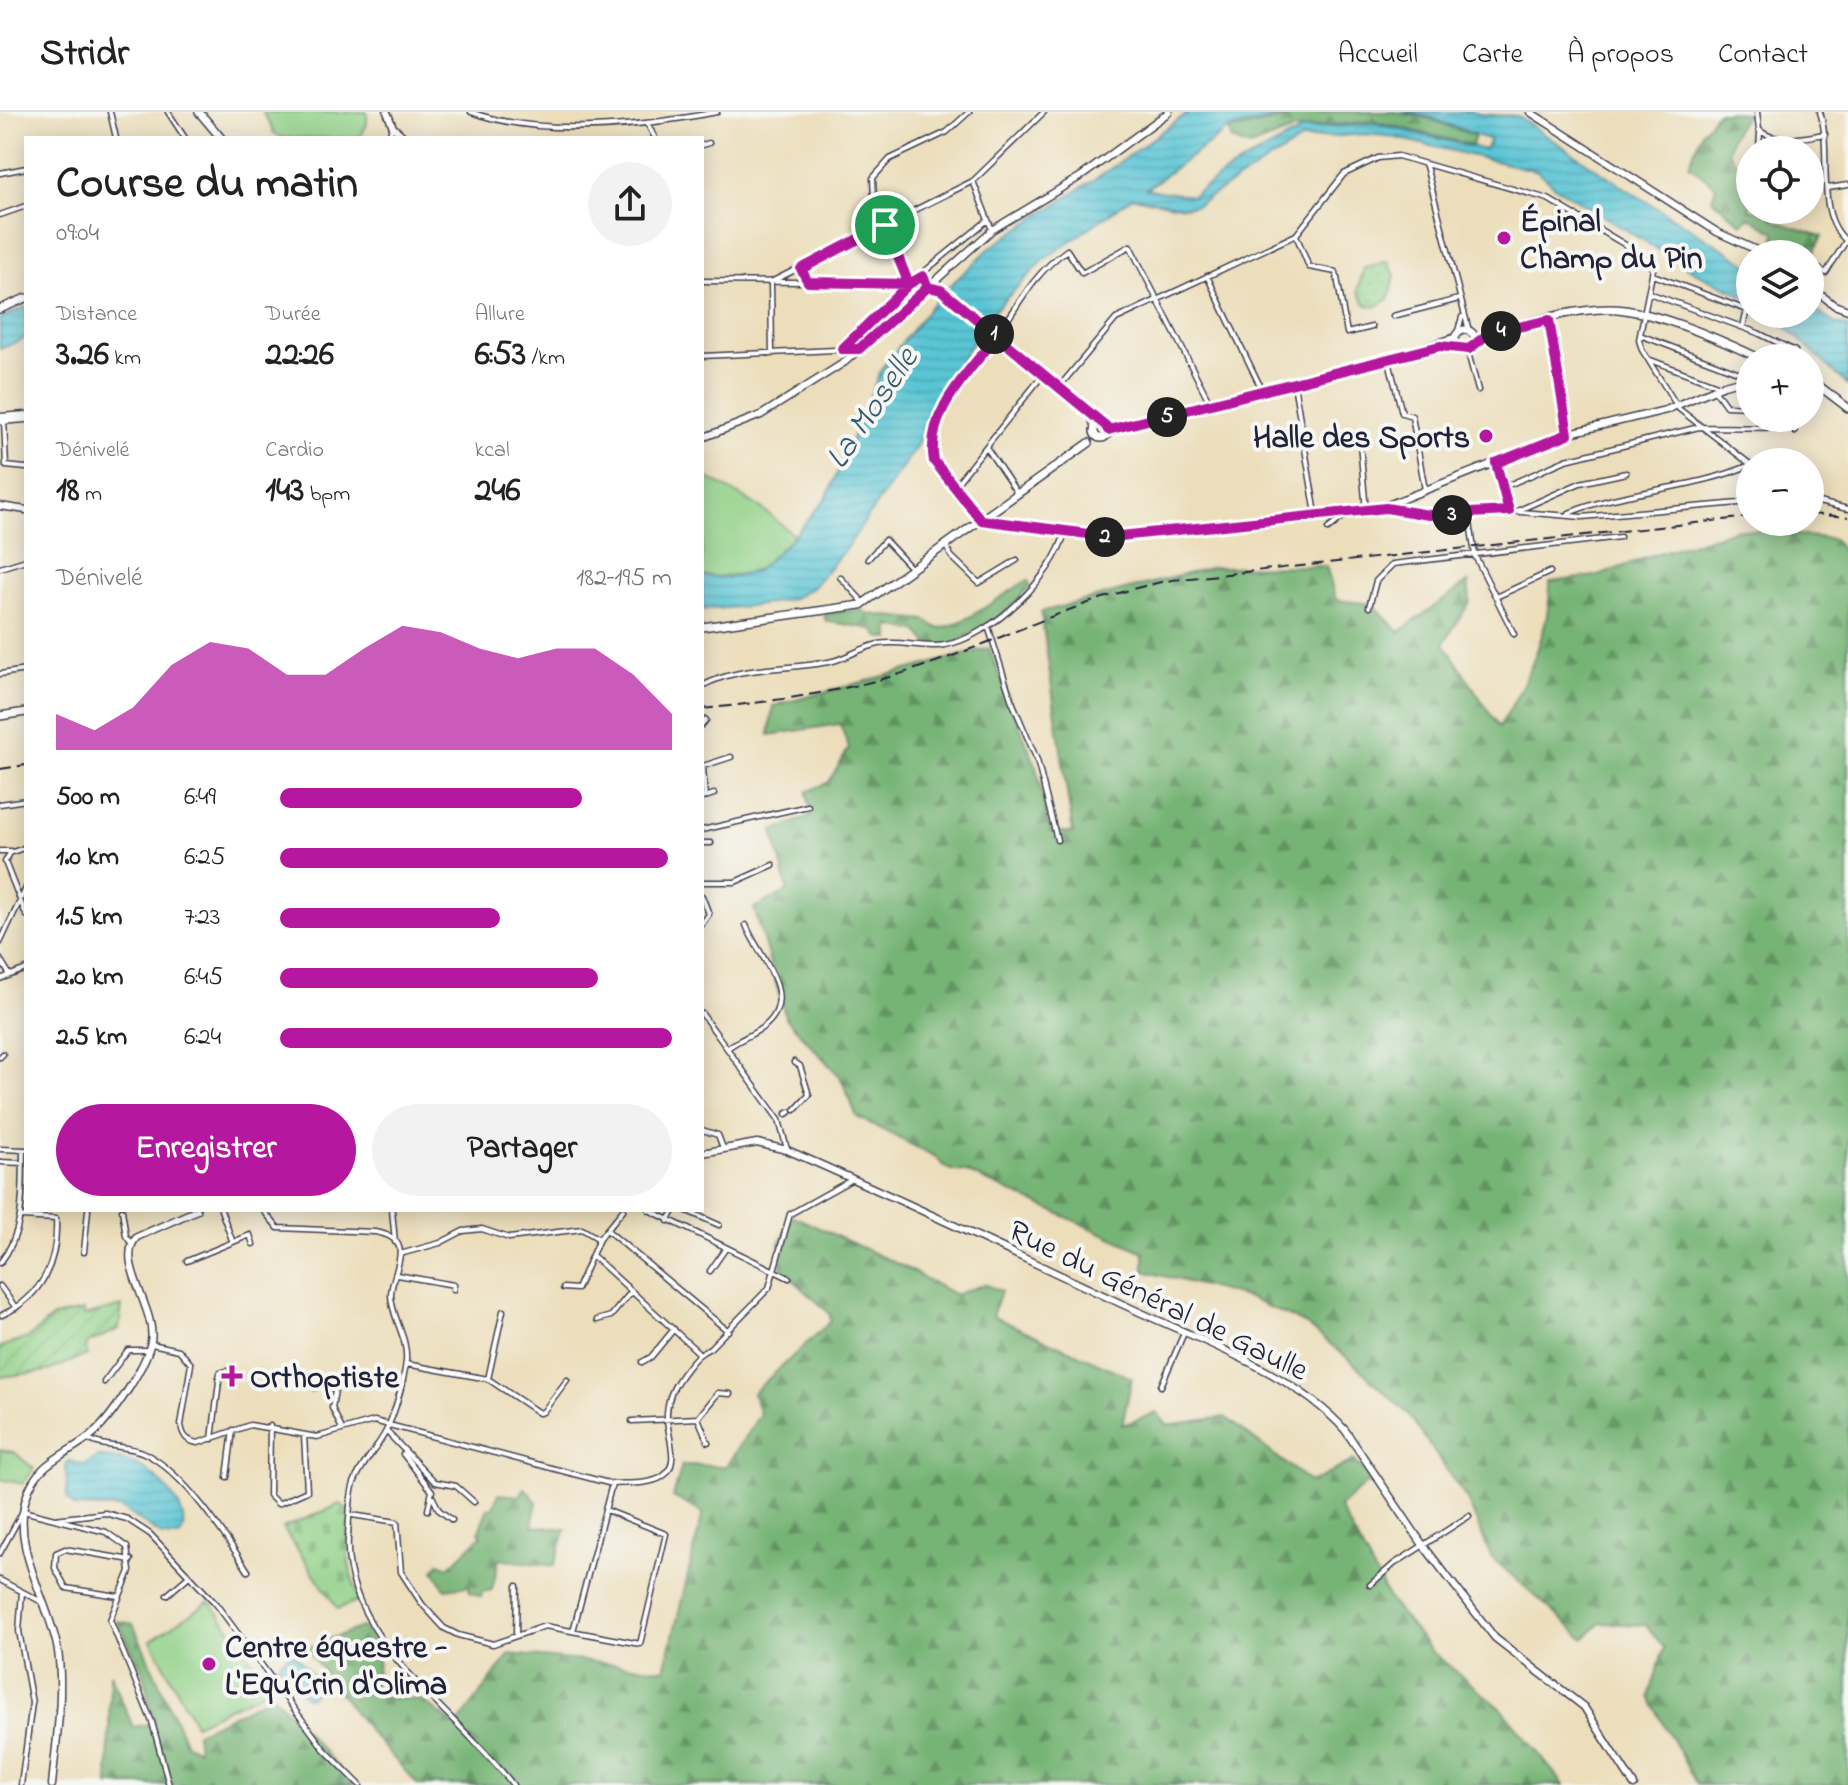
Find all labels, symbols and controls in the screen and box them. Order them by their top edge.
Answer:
text: Stridr [40,27,129,83]
text: Accueil [1338,35,1418,76]
text: Carte [1462,35,1523,76]
text: À propos [1567,35,1674,76]
text: Contact [1718,35,1808,76]
map controls [1736,136,1824,536]
button: locate [1736,136,1824,224]
text: Course du matin [56,153,358,217]
button: share [588,162,672,246]
pin [851,191,919,259]
place label: Épinal Champ du Pin [1520,200,1703,284]
icon: arrive [863,203,907,247]
text: 09:04 [56,215,99,253]
marker: Épinal Champ du Pin [1495,229,1513,247]
button: layers [1736,240,1824,328]
text: Distance [56,299,137,331]
text: Durée [265,299,321,331]
text: Allure [475,299,525,331]
pin: 4 [1481,311,1521,351]
pin: 1 [974,314,1014,354]
text: 4 [1496,315,1506,347]
text: 1 [991,318,998,350]
text: 3.26 [56,331,109,381]
text: 22:26 [265,331,334,381]
text: 6:53 [475,331,526,381]
water label: La Moselle [814,337,933,480]
text: km [109,343,141,375]
text: /km [526,343,565,375]
button: + [1736,344,1824,432]
pin: 5 [1147,397,1187,437]
text: 5 [1161,401,1173,433]
place label: Halle des Sports [1253,416,1470,463]
marker: Halle des Sports [1477,427,1495,445]
text: Dénivelé [56,435,129,467]
text: Cardio [265,435,324,467]
text: kcal [475,435,510,467]
button: − [1736,448,1824,536]
text: 18 [56,467,80,517]
text: 143 [265,467,304,517]
text: 246 [475,467,521,517]
text: m [80,479,102,511]
text: bpm [304,479,350,511]
pin: 3 [1432,495,1472,535]
text: 3 [1447,499,1457,531]
pin: 2 [1085,517,1125,557]
text: 2 [1100,521,1110,553]
text: Dénivelé [56,560,143,598]
text: 182–195 m [576,560,672,598]
text: 500 m [56,779,120,817]
text: 6:49 [184,779,216,817]
text: 1.0 km [56,839,119,877]
text: 6:25 [184,839,225,877]
text: 1.5 km [56,899,123,937]
text: 7:23 [184,899,221,937]
text: 2.0 km [56,959,124,997]
text: 6:45 [184,959,223,997]
text: 2.5 km [56,1019,127,1057]
text: 6:24 [184,1019,221,1057]
button: Enregistrer [56,1104,356,1196]
button: Partager [372,1104,672,1196]
street label: Rue du Général de Gaulle [1000,1209,1316,1396]
place label: Orthoptiste [250,1356,400,1403]
marker: Orthoptiste [221,1365,243,1387]
place label: Centre équestre - L'Equ'Crin d'Olima [225,1626,447,1710]
marker: Centre équestre - L'Equ'Crin d'Olima [200,1655,218,1673]

